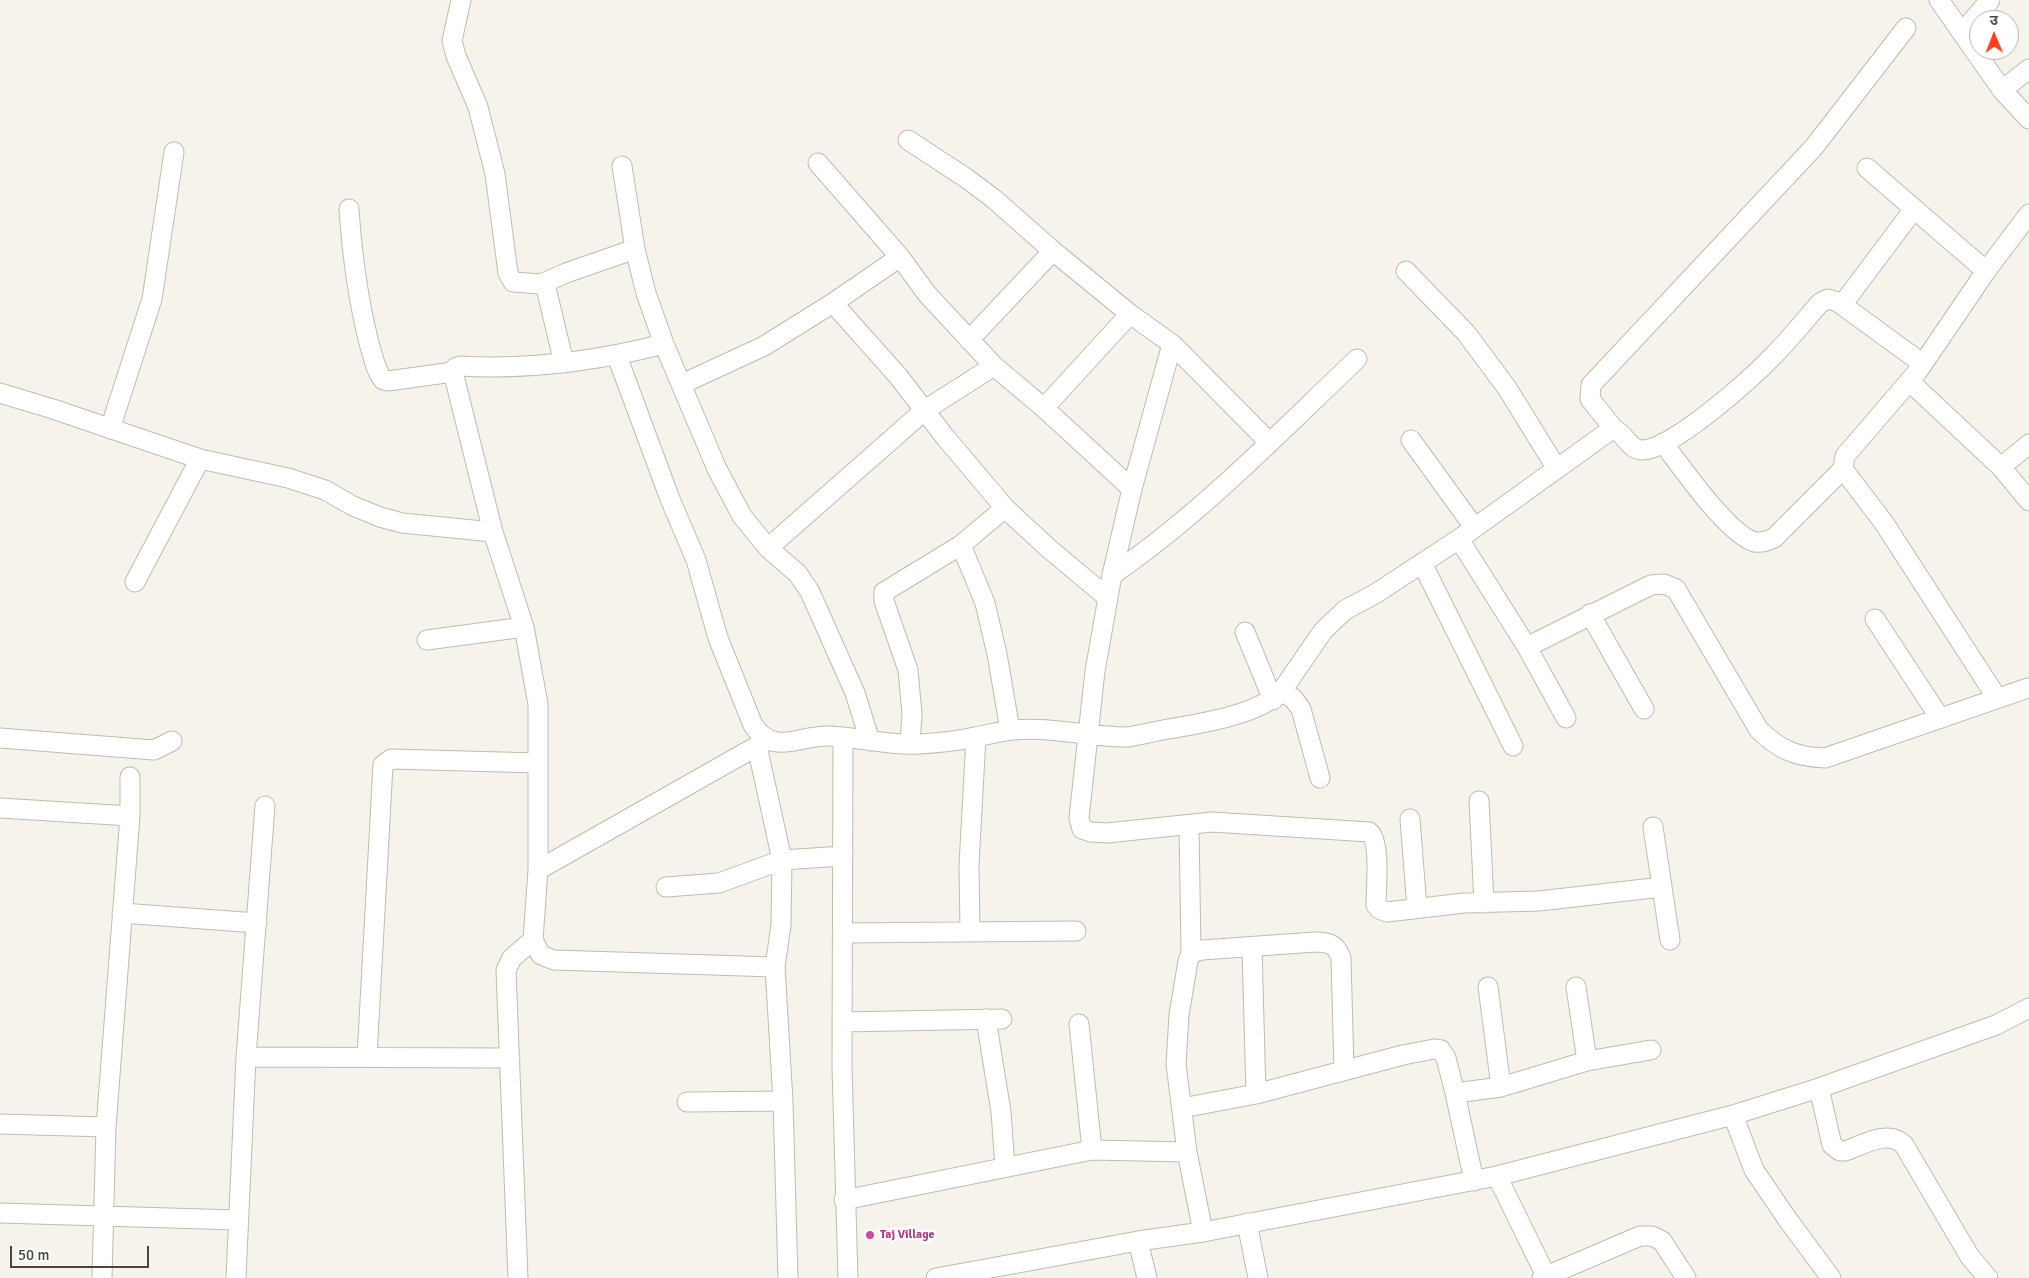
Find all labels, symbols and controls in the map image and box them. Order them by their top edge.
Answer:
north arrow [1969,10,2019,60]
text: उ [1989,12,1998,29]
place label: Taj Village [880,1228,935,1242]
marker: Taj Village [864,1229,876,1241]
scale bar [12,1236,151,1268]
text: 50 m [18,1246,49,1264]

